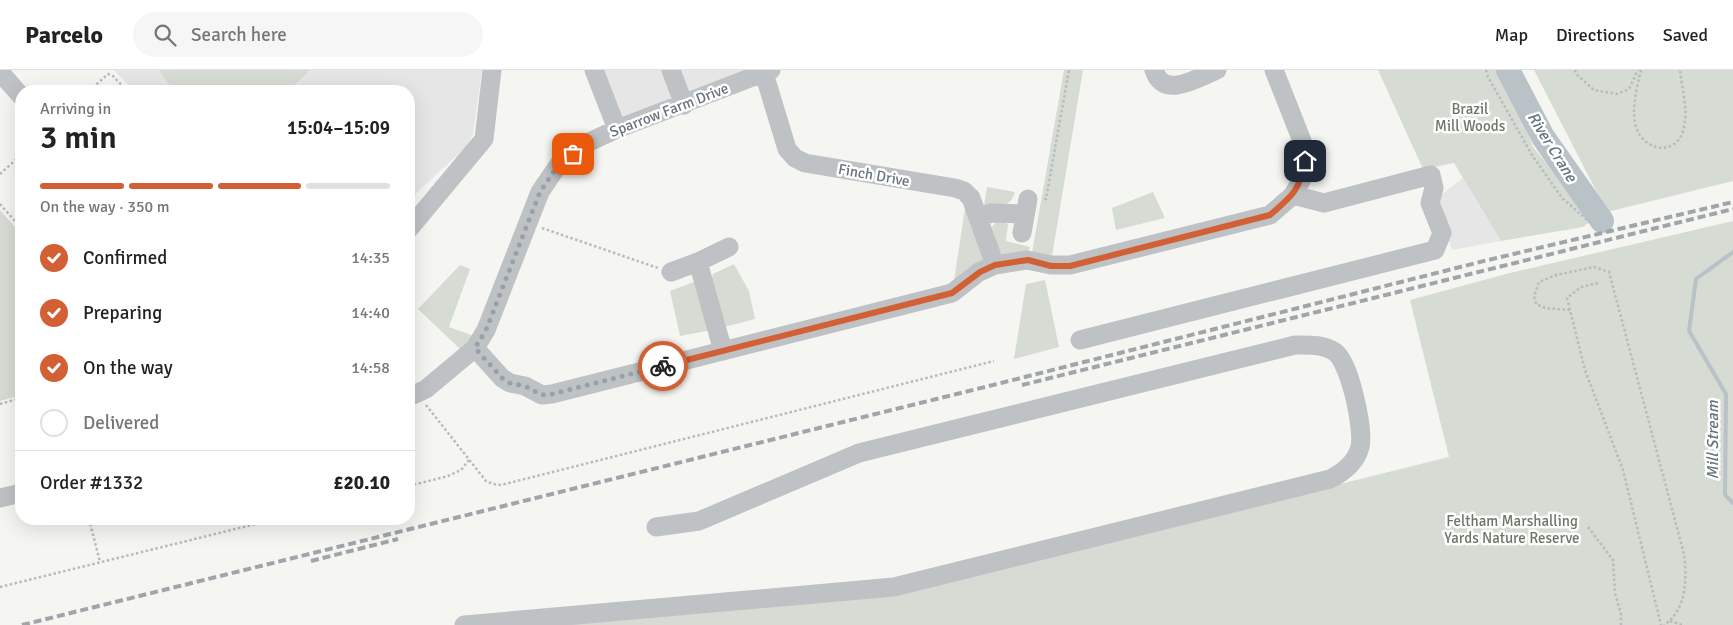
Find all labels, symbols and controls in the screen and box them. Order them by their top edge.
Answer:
search box [133,12,483,57]
text: Parcelo [25,20,103,50]
icon: search [151,21,179,49]
text: Search here [191,23,287,47]
text: Map [1495,24,1528,46]
text: Directions [1556,24,1635,46]
text: Saved [1663,24,1708,46]
street label: Sparrow Farm Drive [607,79,731,141]
text: Arriving in [40,99,111,119]
park label: Brazil Mill Woods [1435,100,1506,135]
water label: River Crane [1523,108,1582,186]
text: 15:04–15:09 [287,116,390,140]
text: 3 min [40,118,117,157]
pin [552,133,594,175]
icon: bag [559,140,587,168]
pin [1284,140,1326,182]
icon: home [1291,147,1319,175]
street label: Finch Drive [837,160,911,190]
text: On the way · 350 m [40,197,170,217]
icon: check [40,244,68,272]
text: Confirmed [83,246,167,270]
text: 14:35 [351,248,390,268]
icon: check [40,299,68,327]
text: Preparing [83,301,162,325]
text: 14:40 [351,303,390,323]
courier [638,341,688,391]
icon: bike [649,352,677,380]
icon: check [40,354,68,382]
text: On the way [83,356,173,380]
text: 14:58 [351,358,390,378]
water label: Mill Stream [1703,399,1723,479]
text: Delivered [83,411,159,435]
text: Order #1332 [40,471,143,495]
text: £20.10 [333,471,390,495]
park label: Feltham Marshalling Yards Nature Reserve [1444,512,1580,547]

